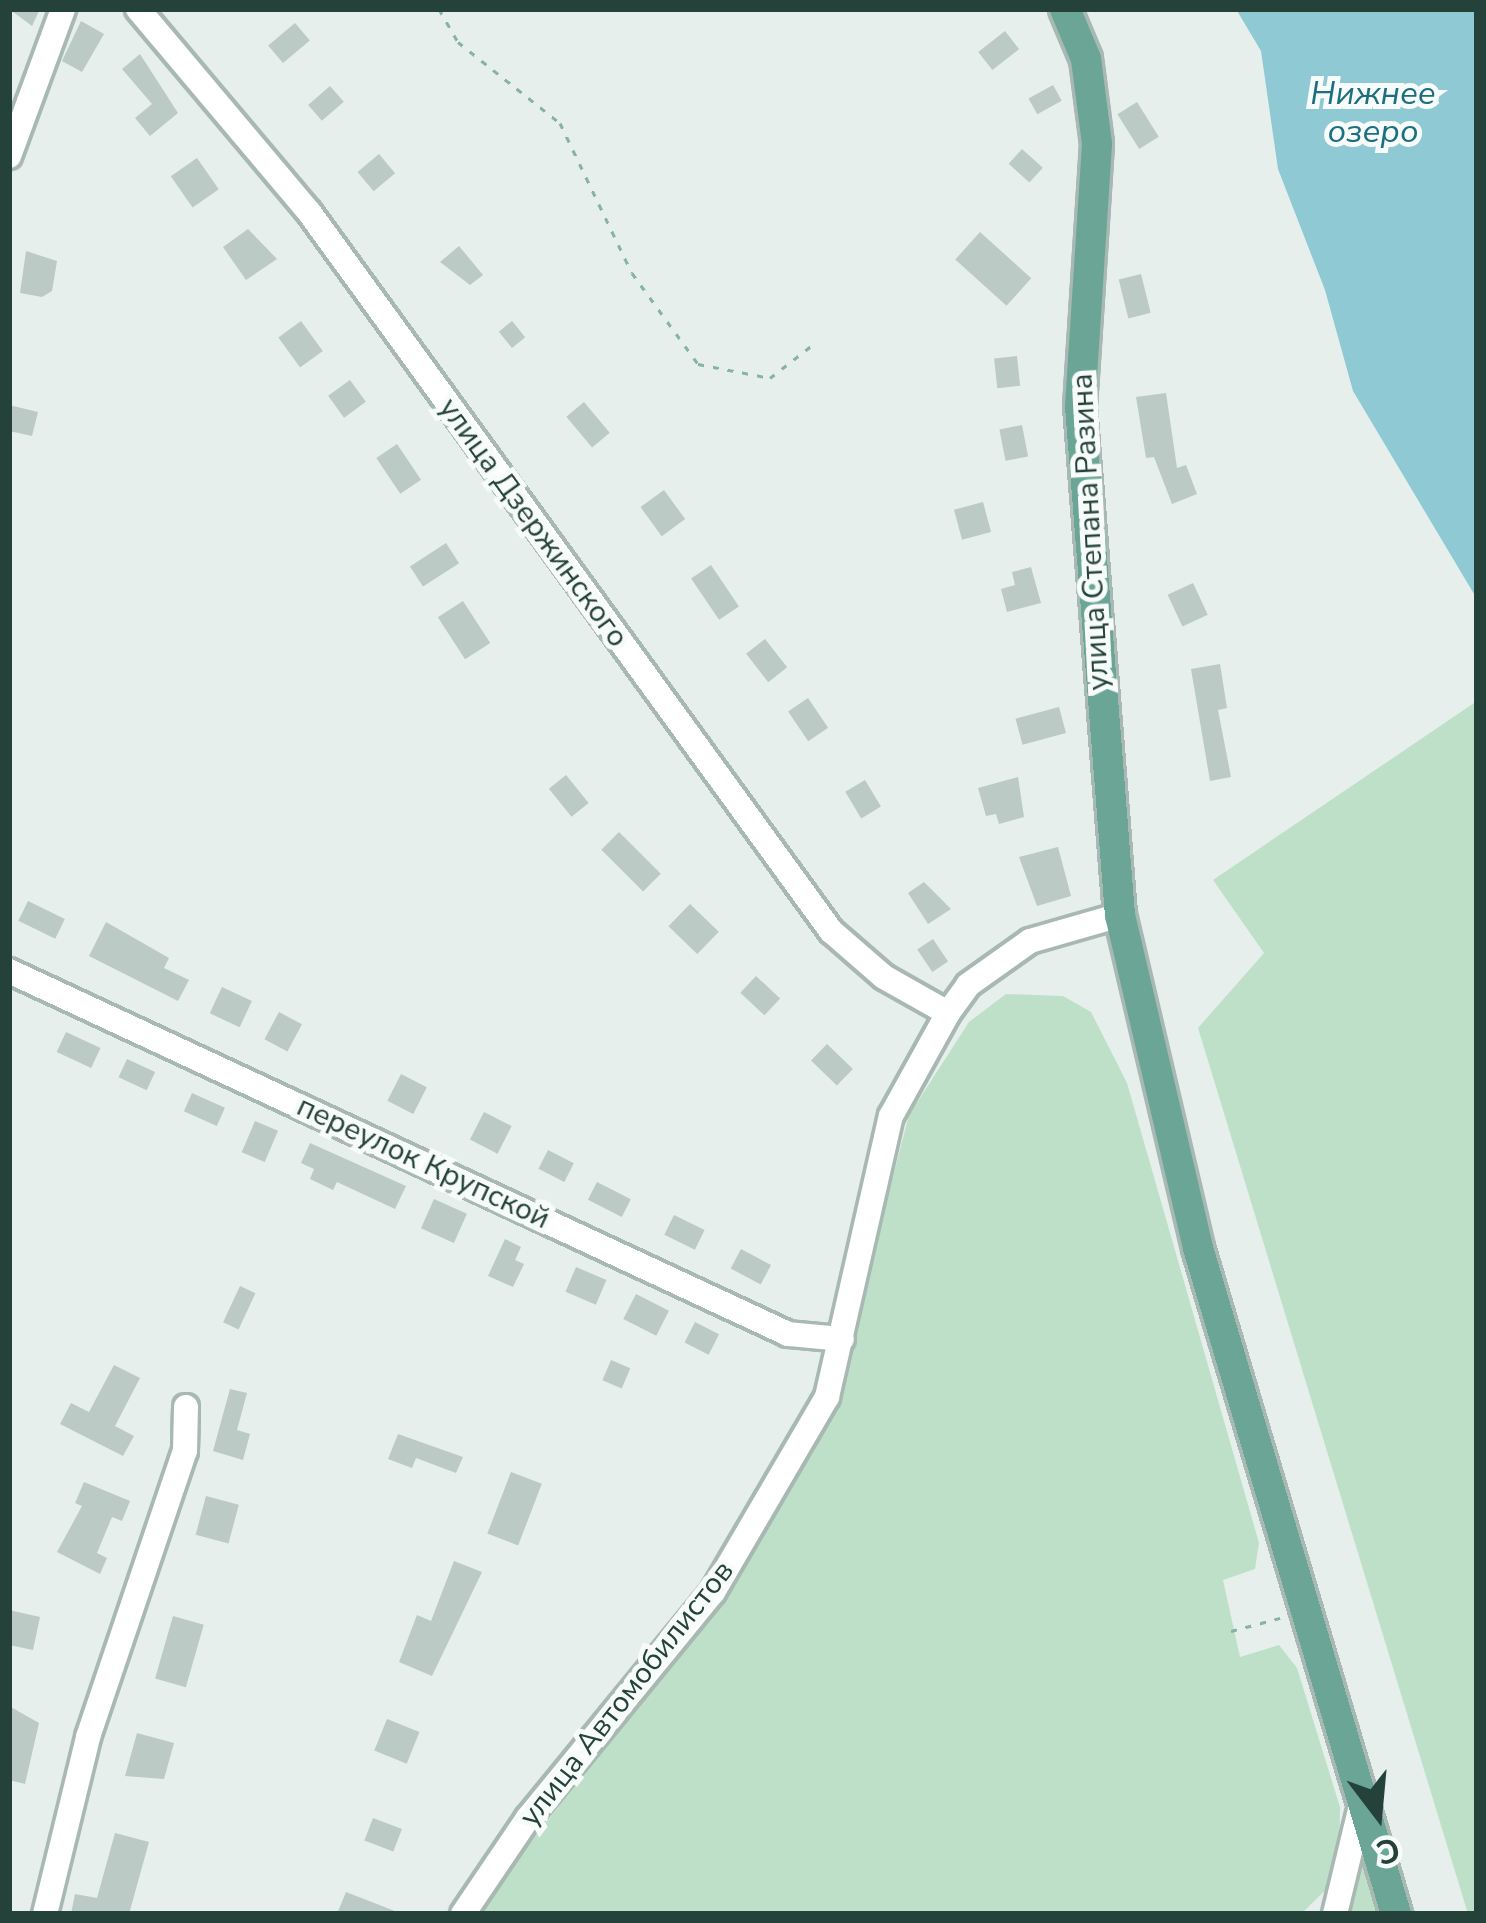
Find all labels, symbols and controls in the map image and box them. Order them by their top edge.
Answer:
water label: Нижнее озеро [1310,74,1436,152]
street label: улица Степана Разина [1065,373,1117,691]
street label: улица Дзержинского [430,391,636,655]
street label: переулок Крупской [291,1089,555,1237]
street label: улица Автомобилистов [512,1554,742,1834]
north arrow [1318,1755,1438,1875]
text: С [1371,1825,1405,1875]

